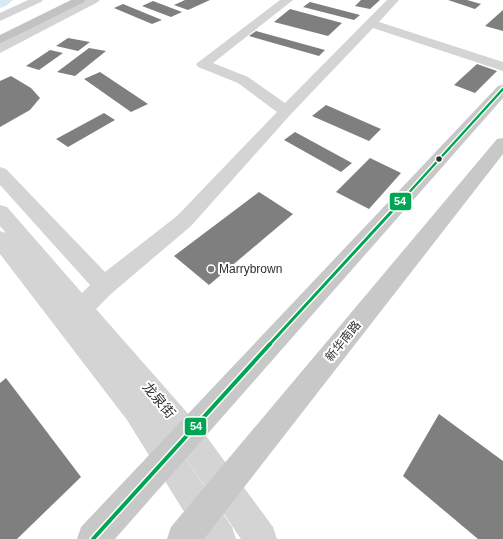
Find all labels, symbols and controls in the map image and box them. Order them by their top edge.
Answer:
unlabelled marker [434,154,444,164]
line badge: 54 [389,192,412,211]
text: 54 [394,195,407,207]
place label: Marrybrown [219,262,282,276]
marker: Marrybrown [206,264,216,274]
street label: 新华南路 [322,318,364,364]
street label: 龙泉街 [139,379,179,421]
line badge: 54 [184,417,207,436]
text: 54 [190,420,203,432]

